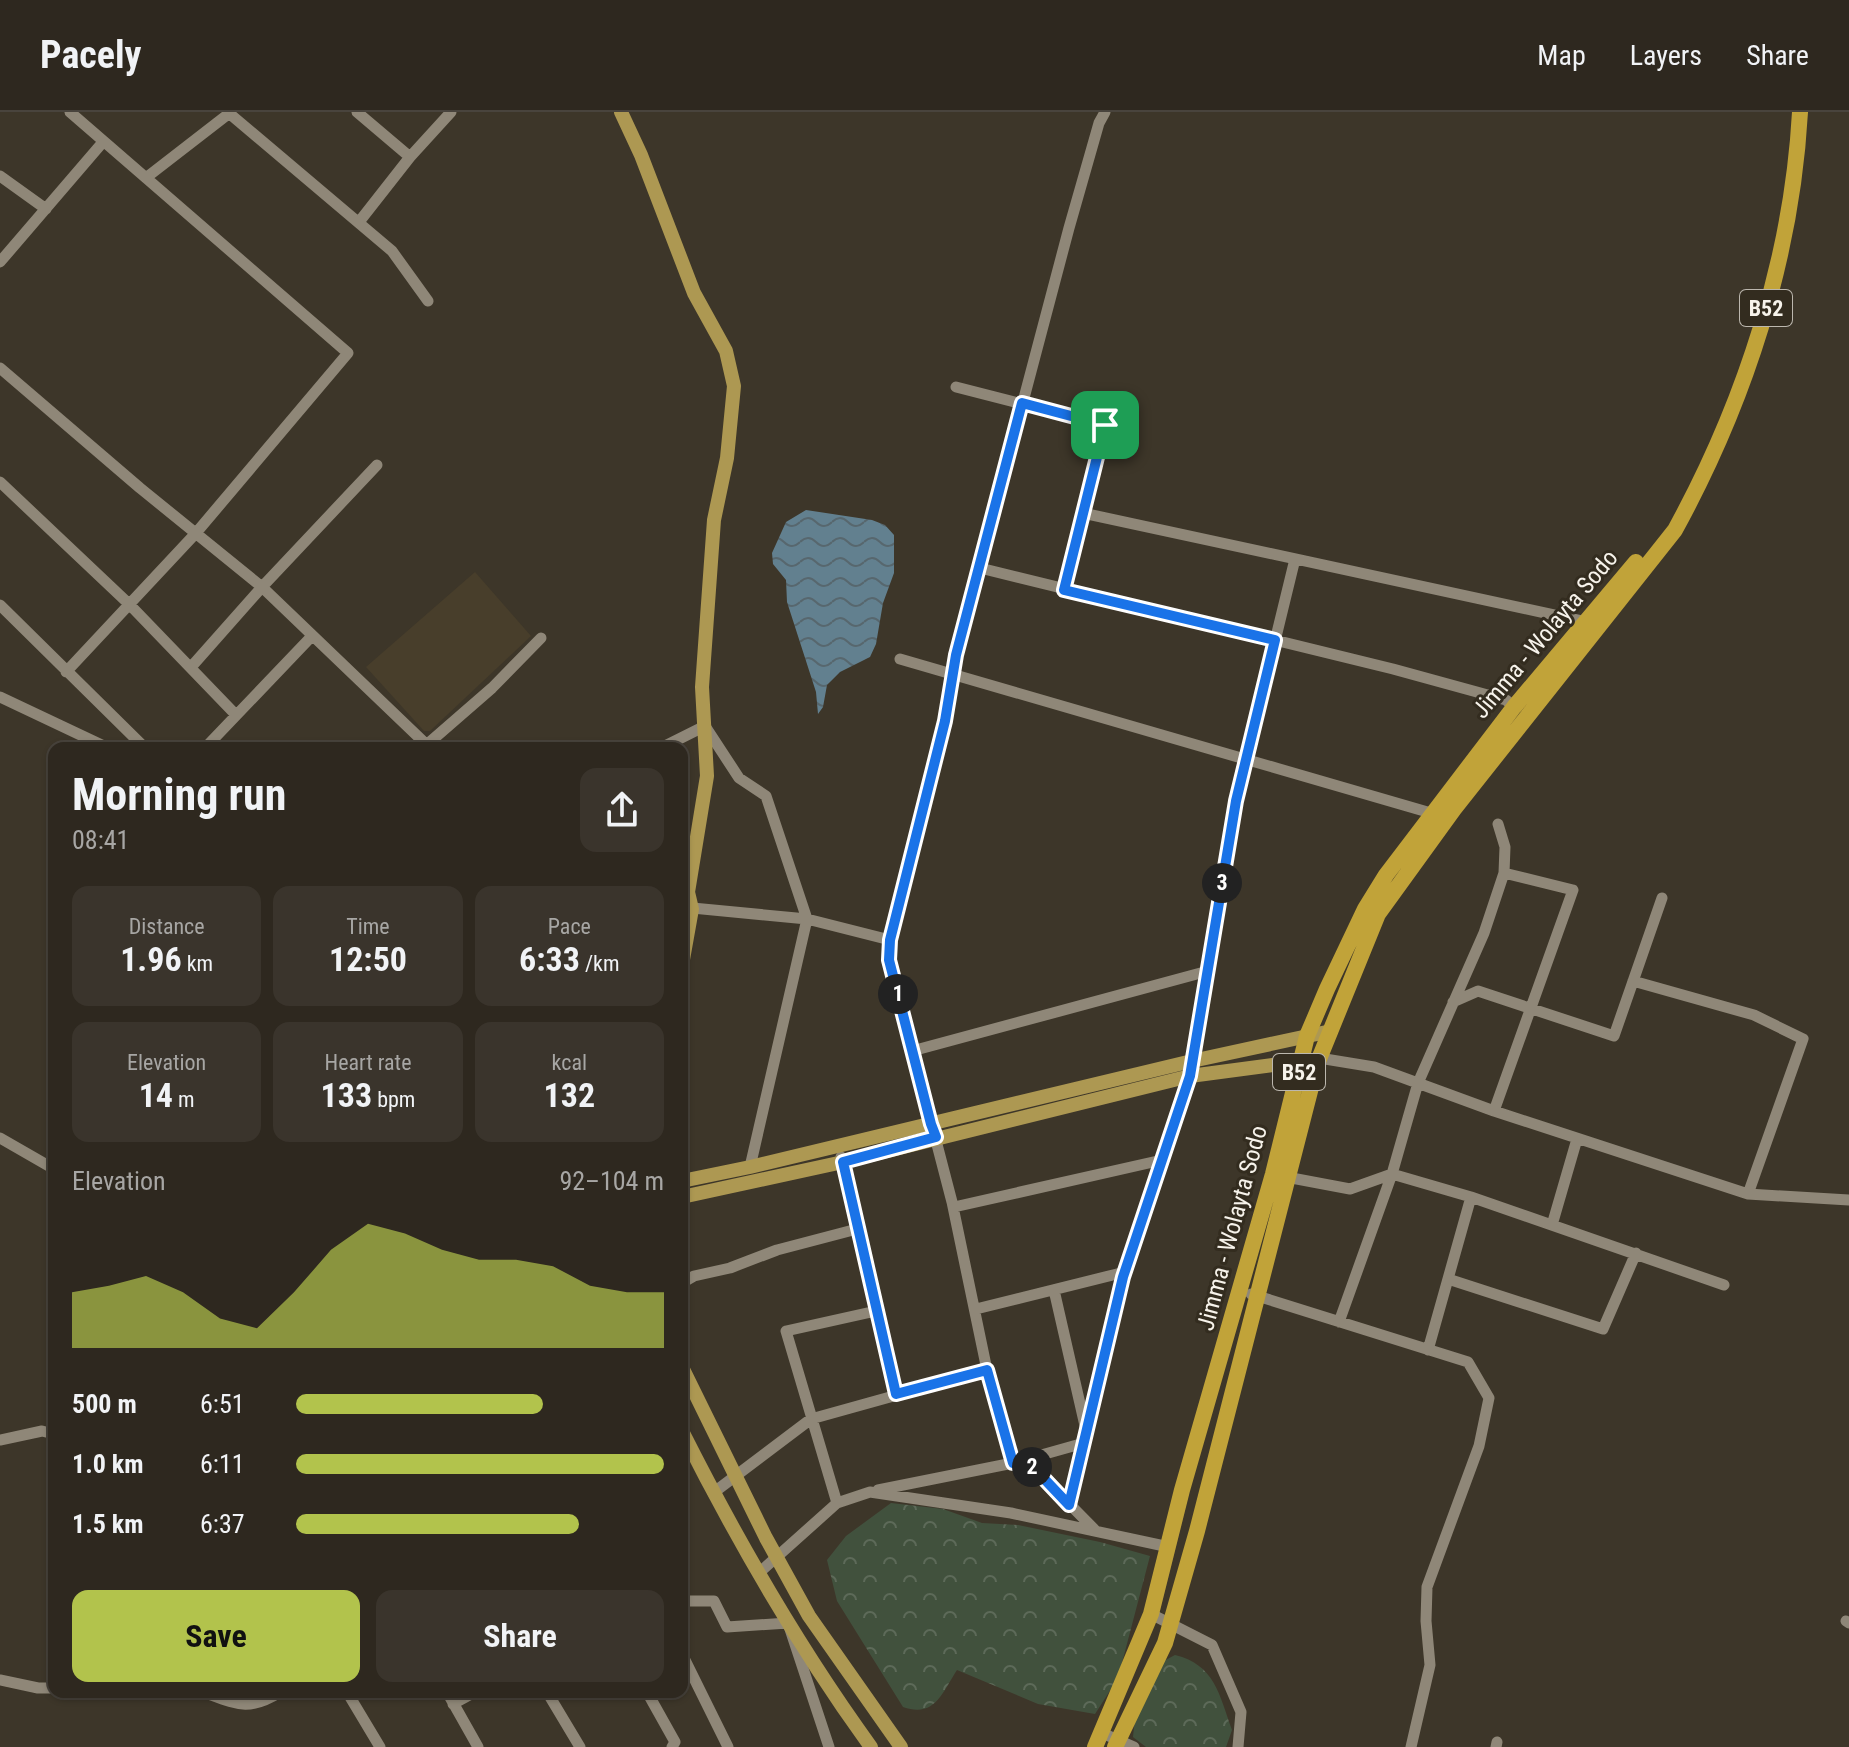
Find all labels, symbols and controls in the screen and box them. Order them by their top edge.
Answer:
text: Pacely [40,33,141,77]
text: Map [1537,39,1586,72]
text: Layers [1630,39,1702,72]
text: Share [1746,39,1809,72]
road number: B52 [1740,290,1792,326]
pin [1071,391,1139,459]
icon: arrive [1083,403,1127,447]
street label: Jimma - Wolayta Sodo [1466,544,1624,724]
button: share [580,768,664,852]
text: Morning run [72,769,286,821]
text: 08:41 [72,825,129,855]
pin: 3 [1202,863,1242,903]
text: 3 [1216,870,1228,895]
text: Distance [129,914,205,939]
text: Time [346,914,390,939]
text: Pace [548,914,591,939]
text: 1.96 [120,939,182,979]
text: 12:50 [329,939,407,979]
text: 6:33 [519,939,580,979]
text: km [182,951,213,976]
text: /km [580,951,620,976]
pin: 1 [878,974,918,1014]
text: 1 [892,981,904,1006]
text: Elevation [127,1050,206,1075]
text: Heart rate [325,1050,411,1075]
text: kcal [552,1050,587,1075]
road number: B52 [1273,1054,1325,1090]
text: 14 [139,1075,173,1115]
text: 133 [321,1075,372,1115]
text: 132 [544,1075,595,1115]
text: m [173,1087,195,1112]
text: bpm [372,1087,415,1112]
street label: Jimma - Wolayta Sodo [1191,1122,1273,1334]
text: Elevation [72,1166,166,1196]
text: 92–104 m [559,1166,664,1196]
text: 500 m [72,1389,137,1419]
text: 6:51 [200,1389,245,1419]
pin: 2 [1012,1447,1052,1487]
text: 1.0 km [72,1449,144,1479]
text: 6:11 [200,1449,245,1479]
text: 2 [1026,1454,1038,1479]
text: 1.5 km [72,1509,144,1539]
text: 6:37 [200,1509,245,1539]
button: Save [72,1590,360,1682]
button: Share [376,1590,664,1682]

